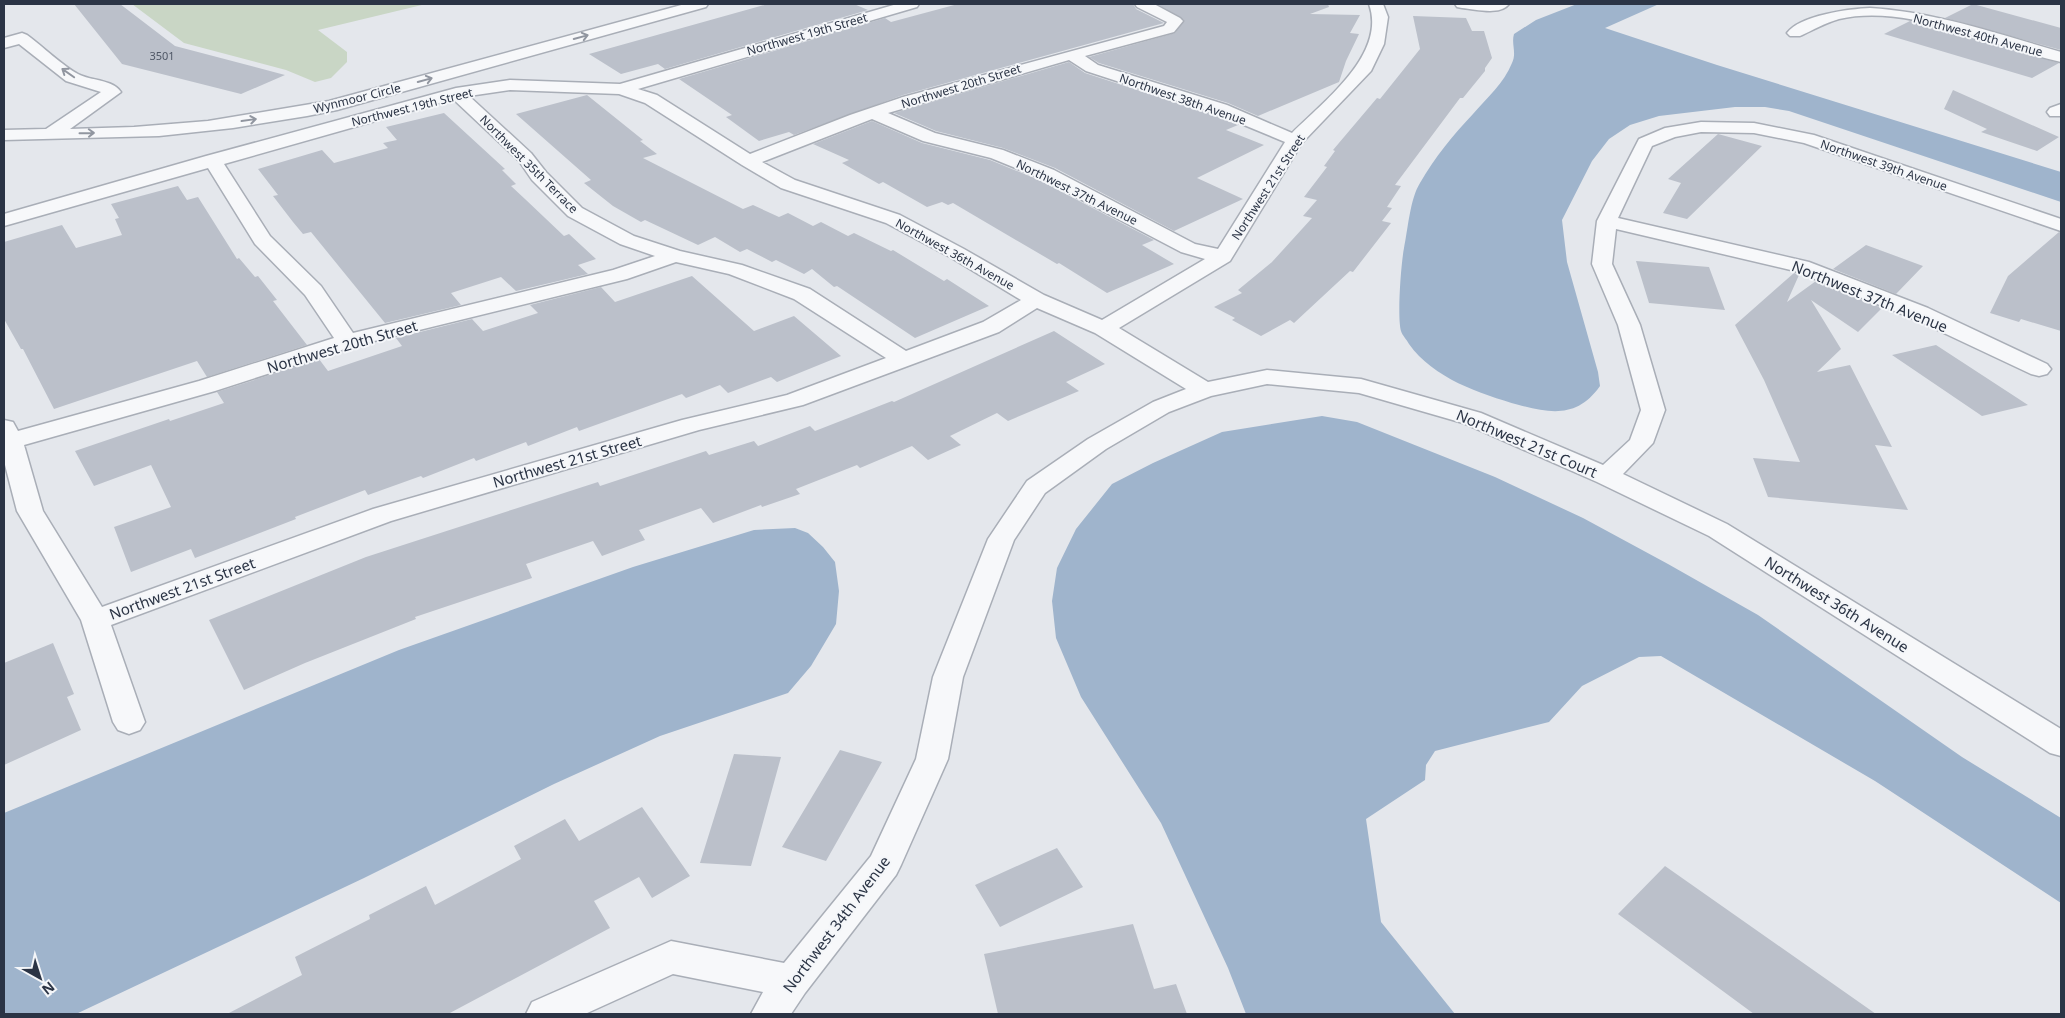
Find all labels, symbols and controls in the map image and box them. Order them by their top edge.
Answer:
street label: Northwest 19th Street [745,8,870,59]
street label: Northwest 40th Avenue [1911,10,2045,61]
one-way arrow [573,31,589,41]
house number: 3501 [149,48,175,63]
street label: Northwest 20th Street [899,59,1024,112]
one-way arrow [61,68,75,78]
street label: Northwest 38th Avenue [1117,69,1249,129]
one-way arrow [416,74,432,84]
street label: Wynmoor Circle [312,79,403,117]
street label: Northwest 19th Street [349,84,475,130]
street label: Northwest 35th Terrace [476,111,582,217]
one-way arrow [241,115,257,125]
one-way arrow [79,128,95,138]
street label: Northwest 21st Street [1227,130,1309,243]
street label: Northwest 39th Avenue [1818,135,1950,195]
street label: Northwest 37th Avenue [1013,155,1141,229]
street label: Northwest 36th Avenue [893,214,1018,294]
street label: Northwest 37th Avenue [1789,256,1951,336]
street label: Northwest 20th Street [264,315,420,377]
street label: Northwest 21st Court [1454,404,1601,482]
street label: Northwest 21st Street [490,430,644,492]
street label: Northwest 36th Avenue [1761,551,1913,657]
street label: Northwest 21st Street [106,552,258,624]
street label: Northwest 34th Avenue [778,851,894,997]
north arrow [15,953,65,1003]
text: N [38,978,59,999]

